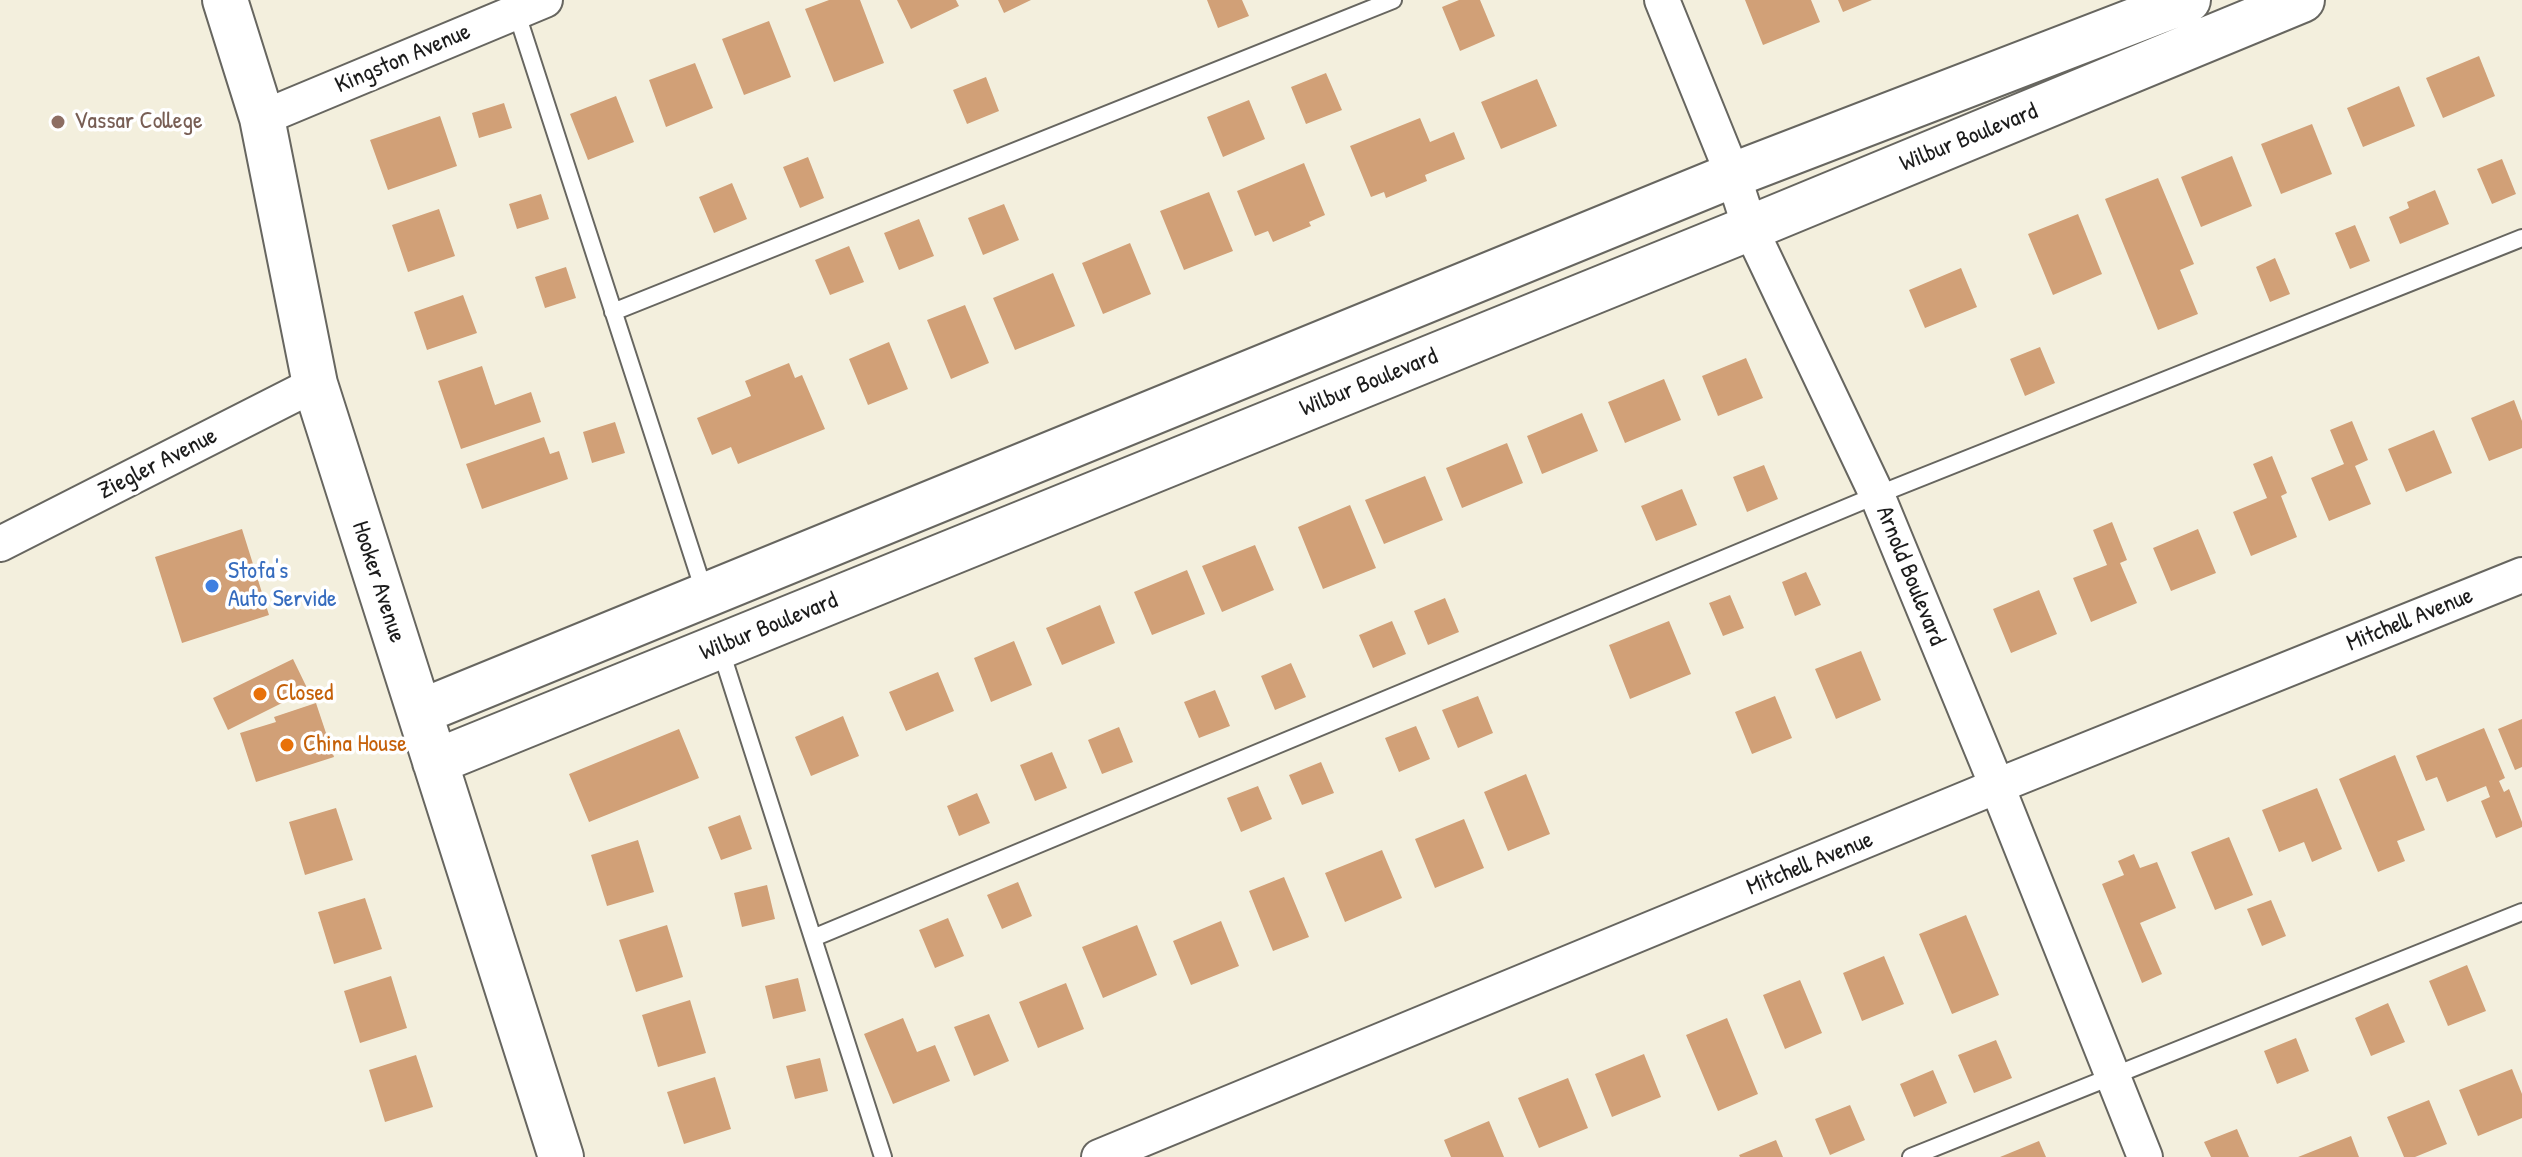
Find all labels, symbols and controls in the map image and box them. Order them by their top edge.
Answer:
street label: Kingston Avenue [331,18,475,100]
street label: Wilbur Boulevard [1896,97,2042,179]
place label: Vassar College [74,108,202,136]
marker: Vassar College [49,113,67,131]
street label: Wilbur Boulevard [1296,342,1442,424]
street label: Ziegler Avenue [94,422,222,506]
street label: Arnold Boulevard [1869,502,1951,650]
street label: Hooker Avenue [345,518,411,646]
place label: Stofa's Auto Servide [228,558,336,614]
marker: Stofa's Auto Servide [203,577,221,595]
street label: Mitchell Avenue [2343,582,2477,658]
street label: Wilbur Boulevard [696,586,842,668]
place label: Closed [276,680,333,708]
marker: Closed [251,685,269,703]
place label: China House [303,731,407,759]
marker: China House [278,736,296,754]
street label: Mitchell Avenue [1743,826,1877,902]

